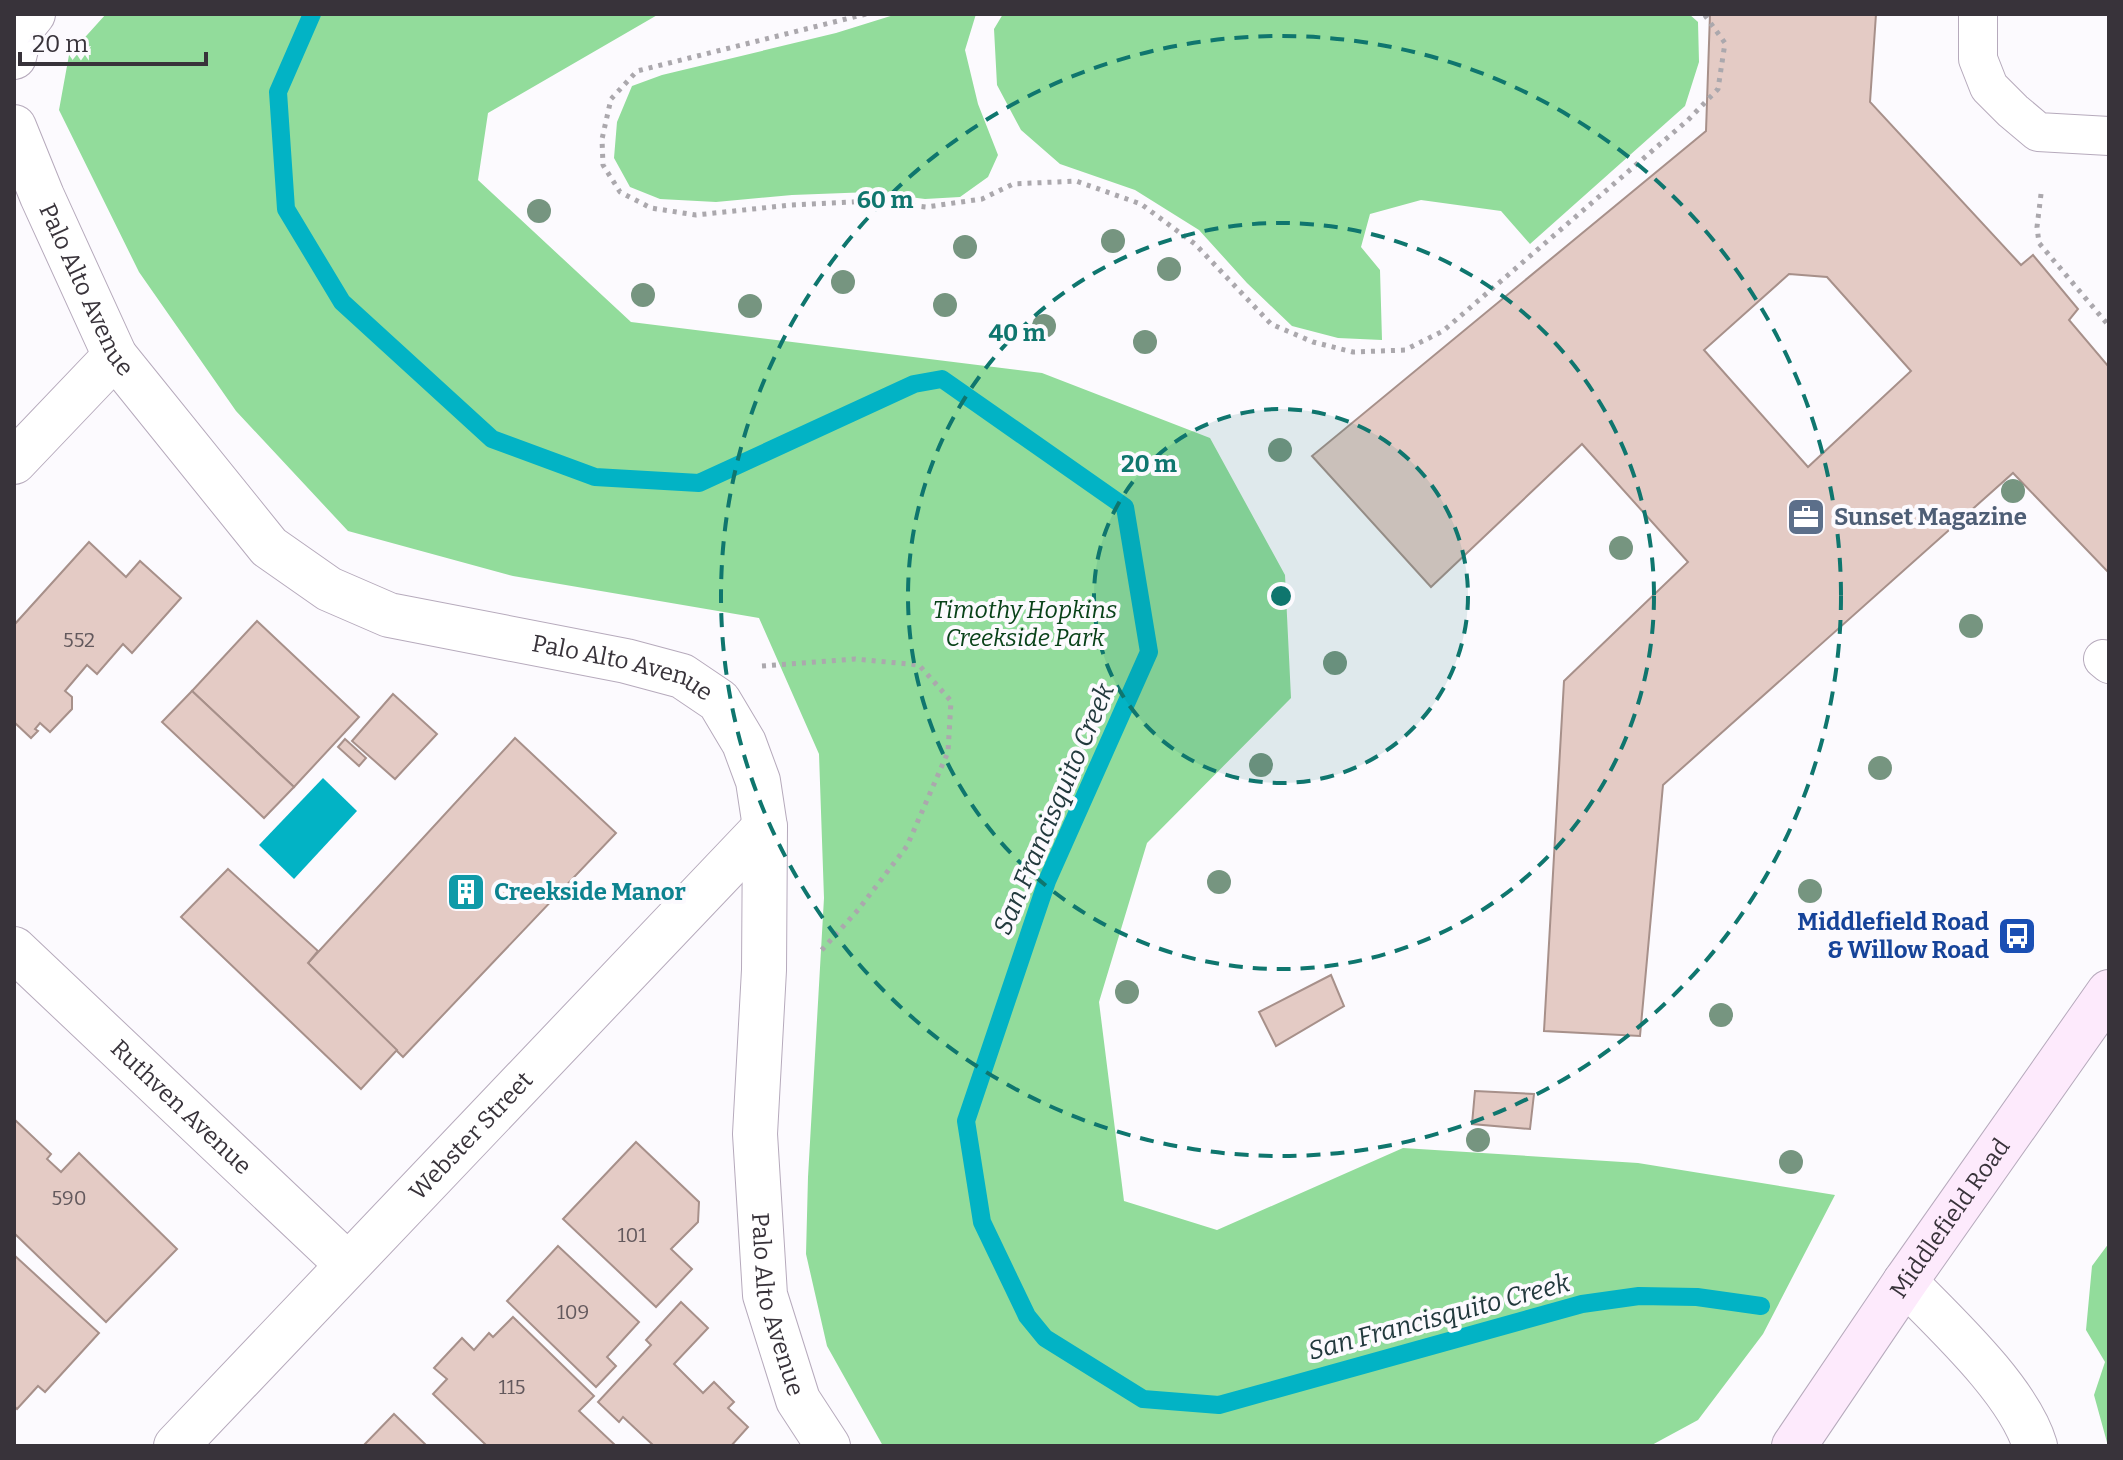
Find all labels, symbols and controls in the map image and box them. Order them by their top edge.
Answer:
scale bar [20,16,206,66]
text: 20 m [32,30,88,58]
text: 60 m [857,186,913,214]
street label: Palo Alto Avenue [33,199,139,381]
text: 40 m [988,319,1046,347]
text: 20 m [1121,450,1177,478]
office icon: Sunset Magazine [1785,496,1827,538]
place label: Sunset Magazine [1834,503,2027,531]
centre of rings [1267,582,1295,610]
park label: Timothy Hopkins Creekside Park [933,596,1117,652]
house number: 552 [63,628,95,652]
street label: Palo Alto Avenue [530,629,718,707]
water label: San Francisquito Creek [987,678,1121,939]
building icon: Creekside Manor [445,871,487,913]
place label: Creekside Manor [494,878,686,906]
place label: Middlefield Road & Willow Road [1797,908,1990,964]
bus stop icon: Middlefield Road & Willow Road [1996,915,2038,957]
street label: Ruthven Avenue [105,1034,257,1180]
street label: Webster Street [404,1066,539,1206]
street label: Middlefield Road [1884,1133,2016,1303]
house number: 590 [51,1186,87,1210]
street label: Palo Alto Avenue [746,1212,810,1399]
house number: 101 [618,1223,647,1247]
water label: San Francisquito Creek [1305,1267,1574,1367]
house number: 109 [557,1300,589,1324]
house number: 115 [499,1375,525,1399]

